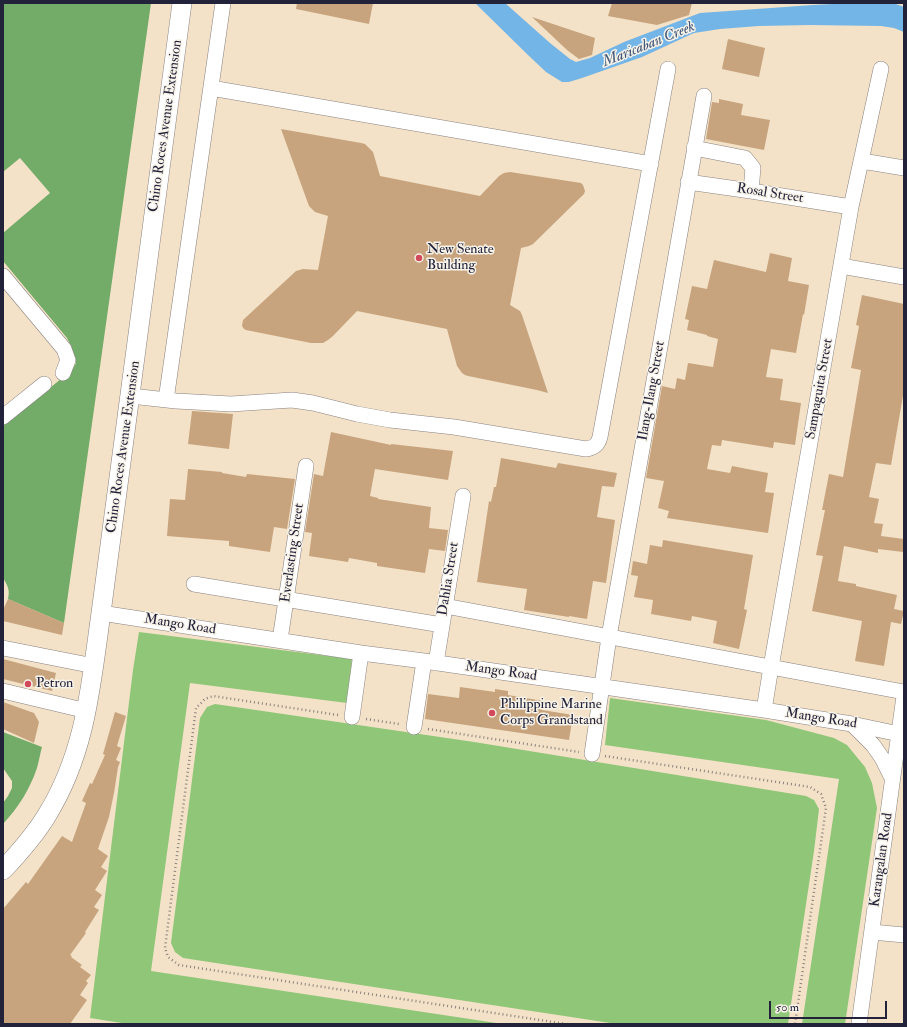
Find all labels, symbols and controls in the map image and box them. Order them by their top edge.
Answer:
water label: Maricaban Creek [600,18,698,72]
street label: Chino Roces Avenue Extension [146,39,186,213]
street label: Rosal Street [735,180,805,208]
place label: New Senate Building [427,242,494,274]
marker: New Senate Building [414,253,424,263]
street label: Sampaguita Street [803,337,837,441]
street label: Ilang-Ilang Street [635,340,669,442]
street label: Chino Roces Avenue Extension [104,360,144,534]
street label: Everlasting Street [278,502,308,604]
street label: Dahlia Street [435,541,463,617]
street label: Mango Road [143,611,217,639]
street label: Mango Road [464,659,538,685]
place label: Petron [36,676,73,692]
marker: Petron [23,679,33,689]
place label: Philippine Marine Corps Grandstand [500,697,603,730]
street label: Mango Road [784,705,858,733]
marker: Philippine Marine Corps Grandstand [487,708,497,718]
street label: Karangalan Road [867,812,897,908]
scale bar [771,993,889,1019]
text: 50 m [776,1000,799,1015]

